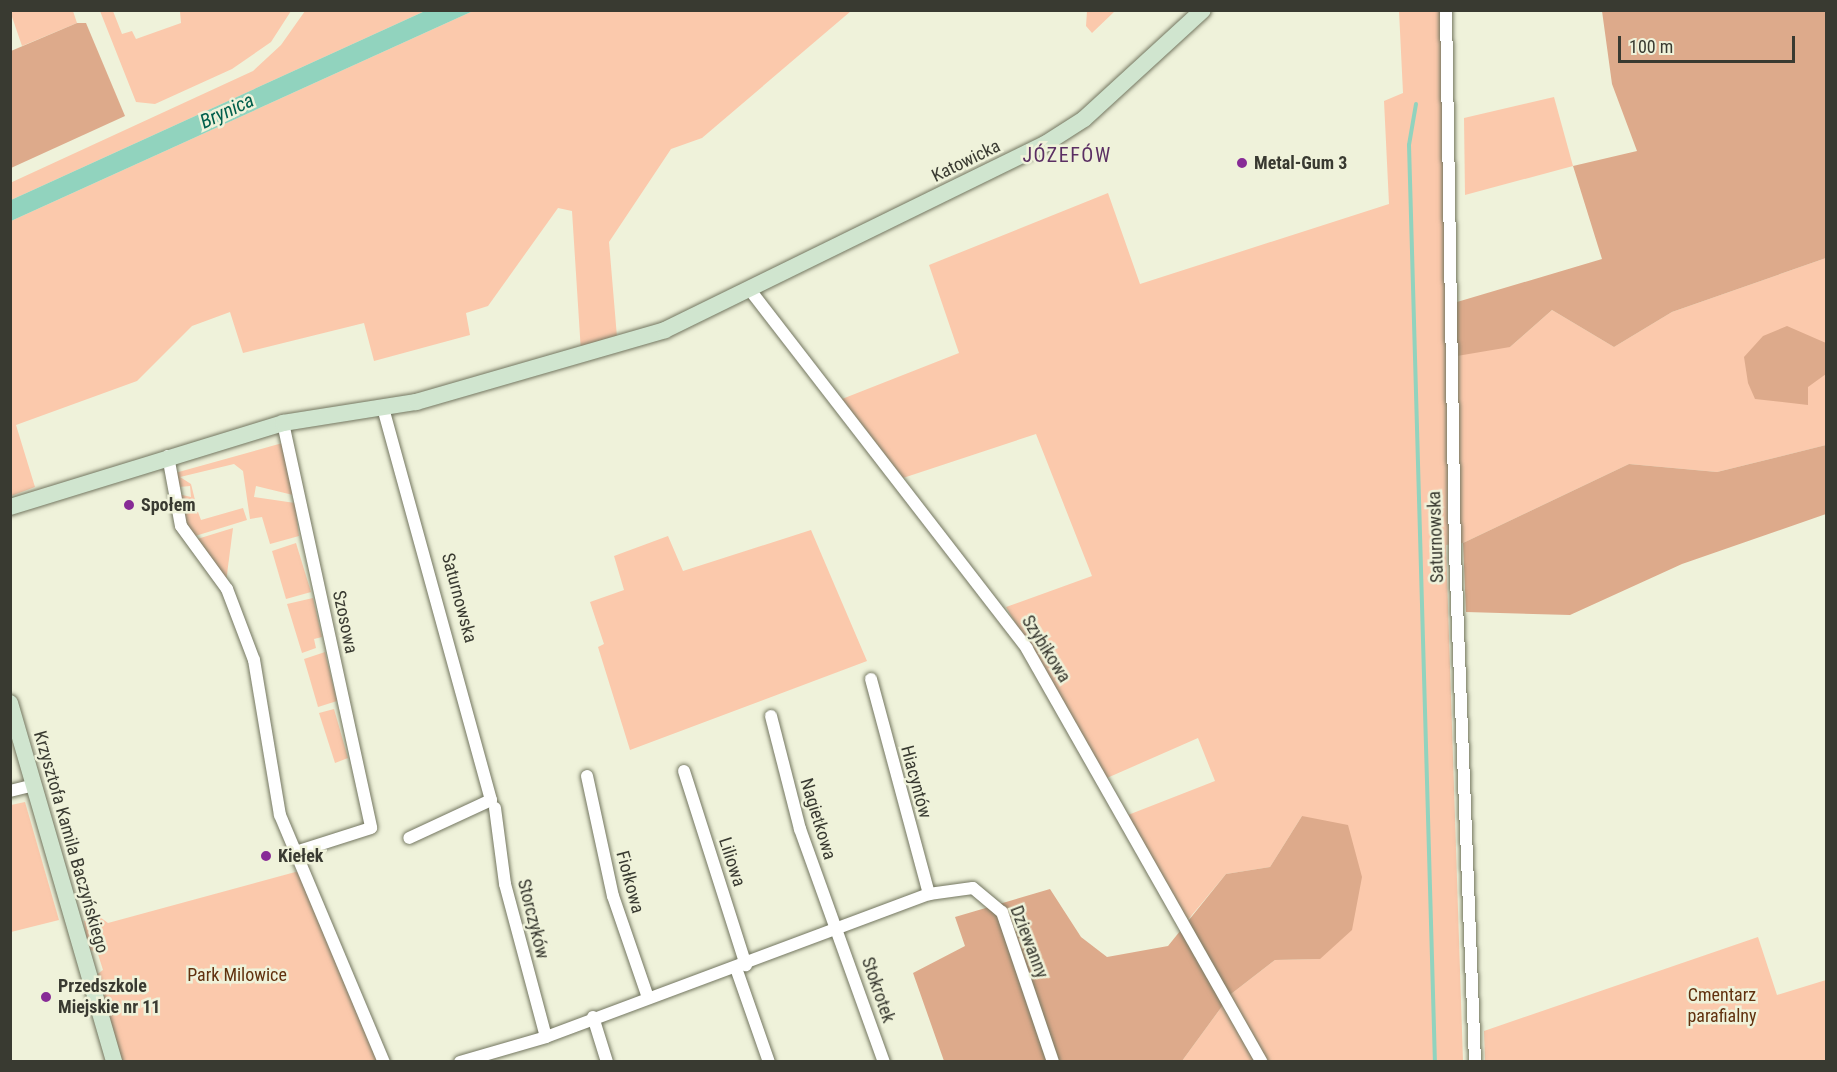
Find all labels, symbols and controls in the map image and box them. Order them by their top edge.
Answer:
scale bar [1621,24,1798,62]
text: 100 m [1629,36,1673,57]
water label: Brynica [196,88,258,134]
street label: Katowicka [928,135,1004,187]
district label: JÓZEFÓW [1022,143,1112,167]
place label: Metal-Gum 3 [1254,152,1347,174]
marker: Metal-Gum 3 [1235,156,1249,170]
street label: Saturnowska [1424,491,1448,583]
place label: Społem [141,494,196,516]
marker: Społem [122,498,136,512]
street label: Saturnowska [437,551,481,645]
street label: Szosowa [328,589,362,655]
street label: Szybikowa [1017,611,1075,687]
street label: Krzysztofa Kamila Baczyńskiego [29,728,113,956]
street label: Hiacyntów [896,743,936,821]
street label: Nagietkowa [795,776,841,862]
street label: Liliowa [714,835,750,889]
place label: Kiełek [278,845,323,867]
street label: Fiołkowa [611,848,649,916]
marker: Kiełek [259,849,273,863]
street label: Storczyków [513,877,553,961]
street label: Dziewanny [1005,903,1053,981]
street label: Stokrotek [857,954,899,1026]
park label: Park Milowice [187,964,287,986]
place label: Przedszkole Miejskie nr 11 [58,976,160,1018]
park label: Cmentarz parafialny [1687,985,1757,1028]
marker: Przedszkole Miejskie nr 11 [39,990,53,1004]

